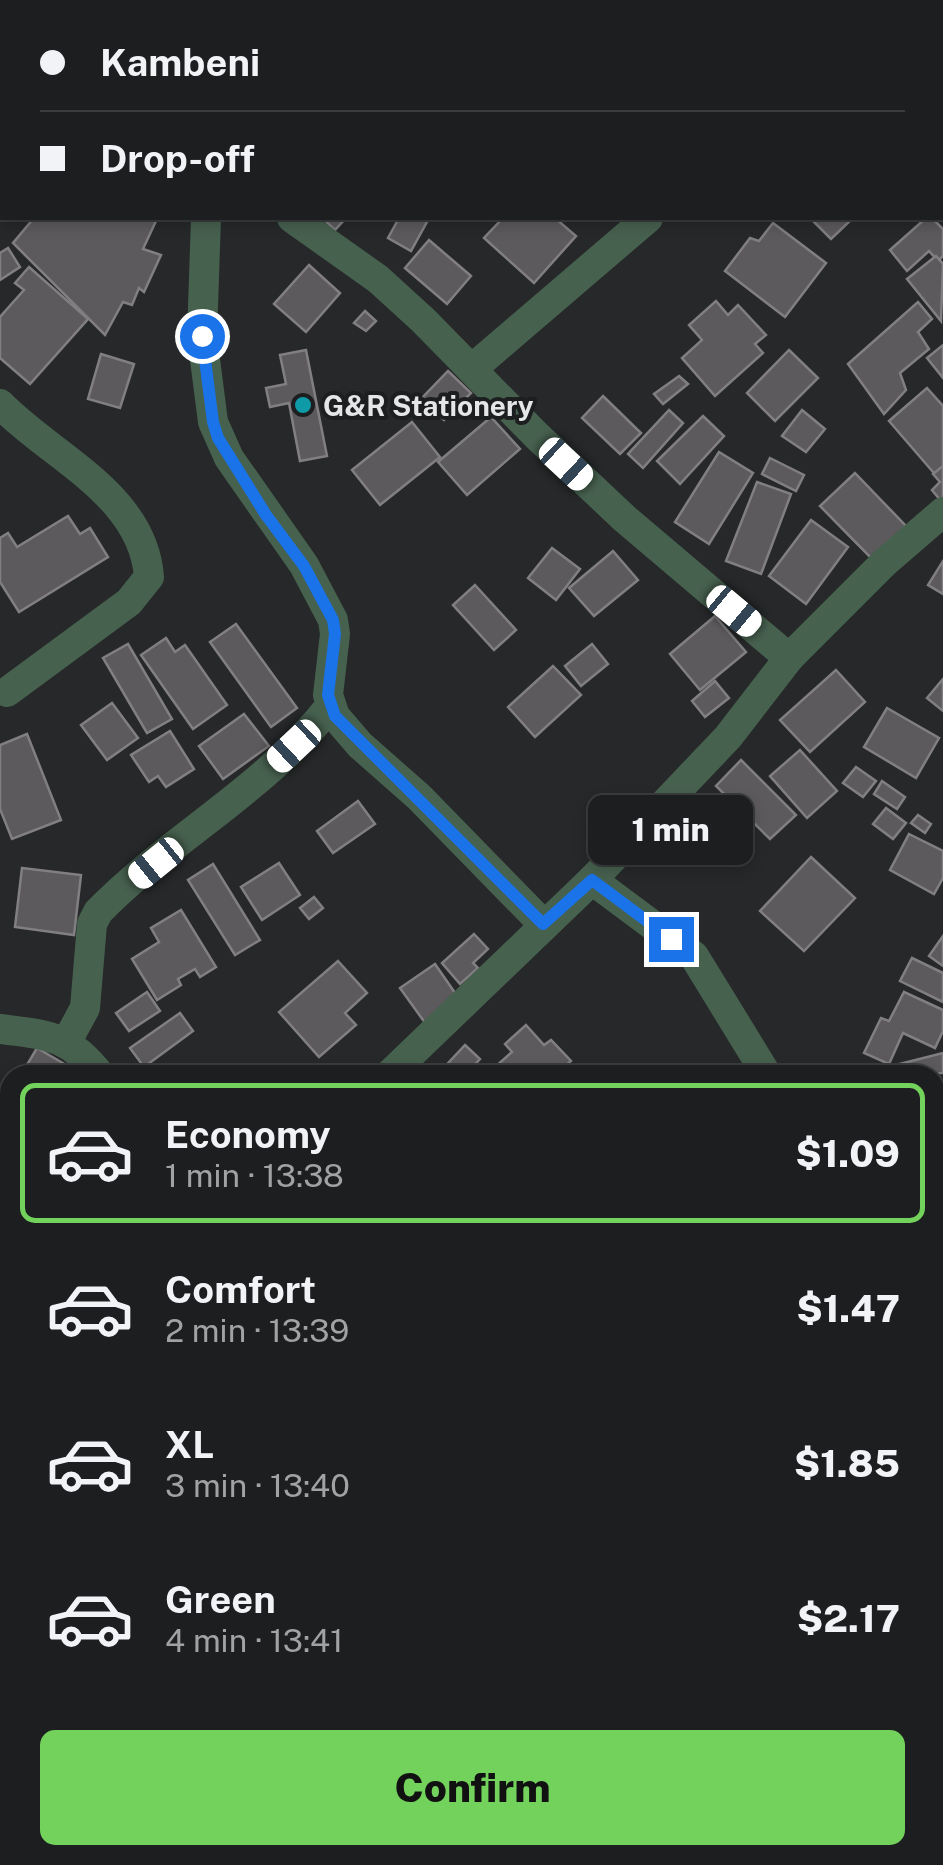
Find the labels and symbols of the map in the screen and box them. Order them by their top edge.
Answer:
route start [180,314,225,359]
place label: G&R Stationery [323,389,534,422]
marker: G&R Stationery [292,394,314,416]
car [534,433,598,495]
car [701,580,767,642]
car [262,715,326,777]
callout: 1 min [588,794,754,864]
car [123,832,189,894]
route end [649,917,694,962]

